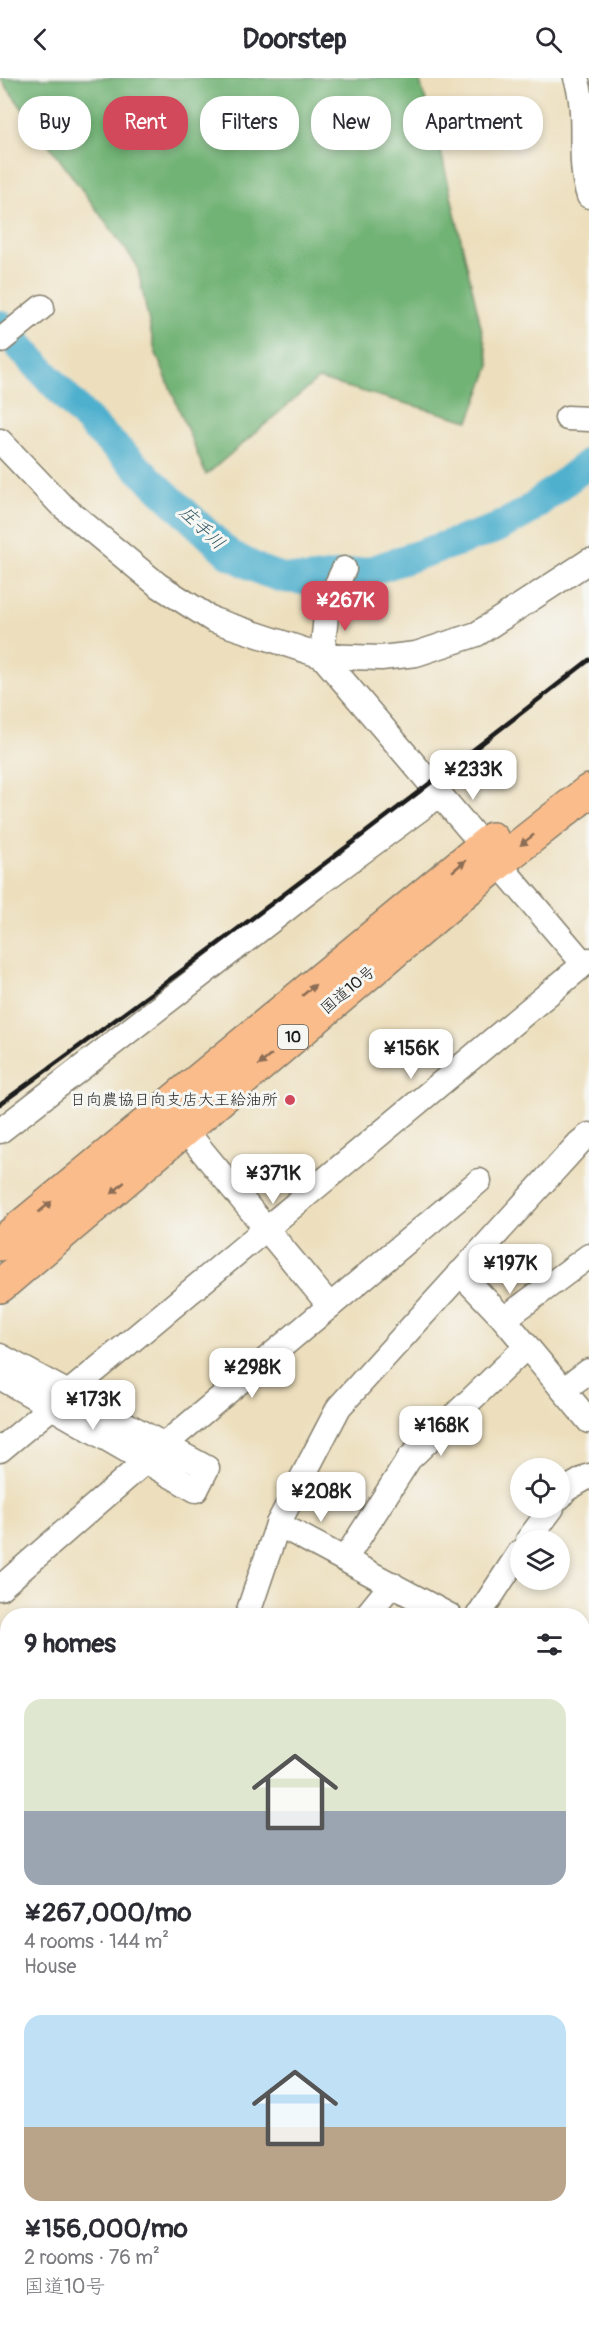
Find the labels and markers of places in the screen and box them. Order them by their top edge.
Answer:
pin: ¥267K [303,581,387,632]
pin: ¥233K [431,750,515,801]
pin: ¥156K [369,1029,453,1080]
place label: 日向農協日向支店大王給油所 [70,1090,278,1110]
marker: 日向農協日向支店大王給油所 [283,1093,297,1107]
pin: ¥371K [231,1154,315,1205]
pin: ¥197K [468,1244,552,1295]
pin: ¥298K [210,1348,294,1399]
pin: ¥173K [51,1380,135,1431]
pin: ¥168K [399,1406,483,1457]
pin: ¥208K [279,1472,363,1523]

